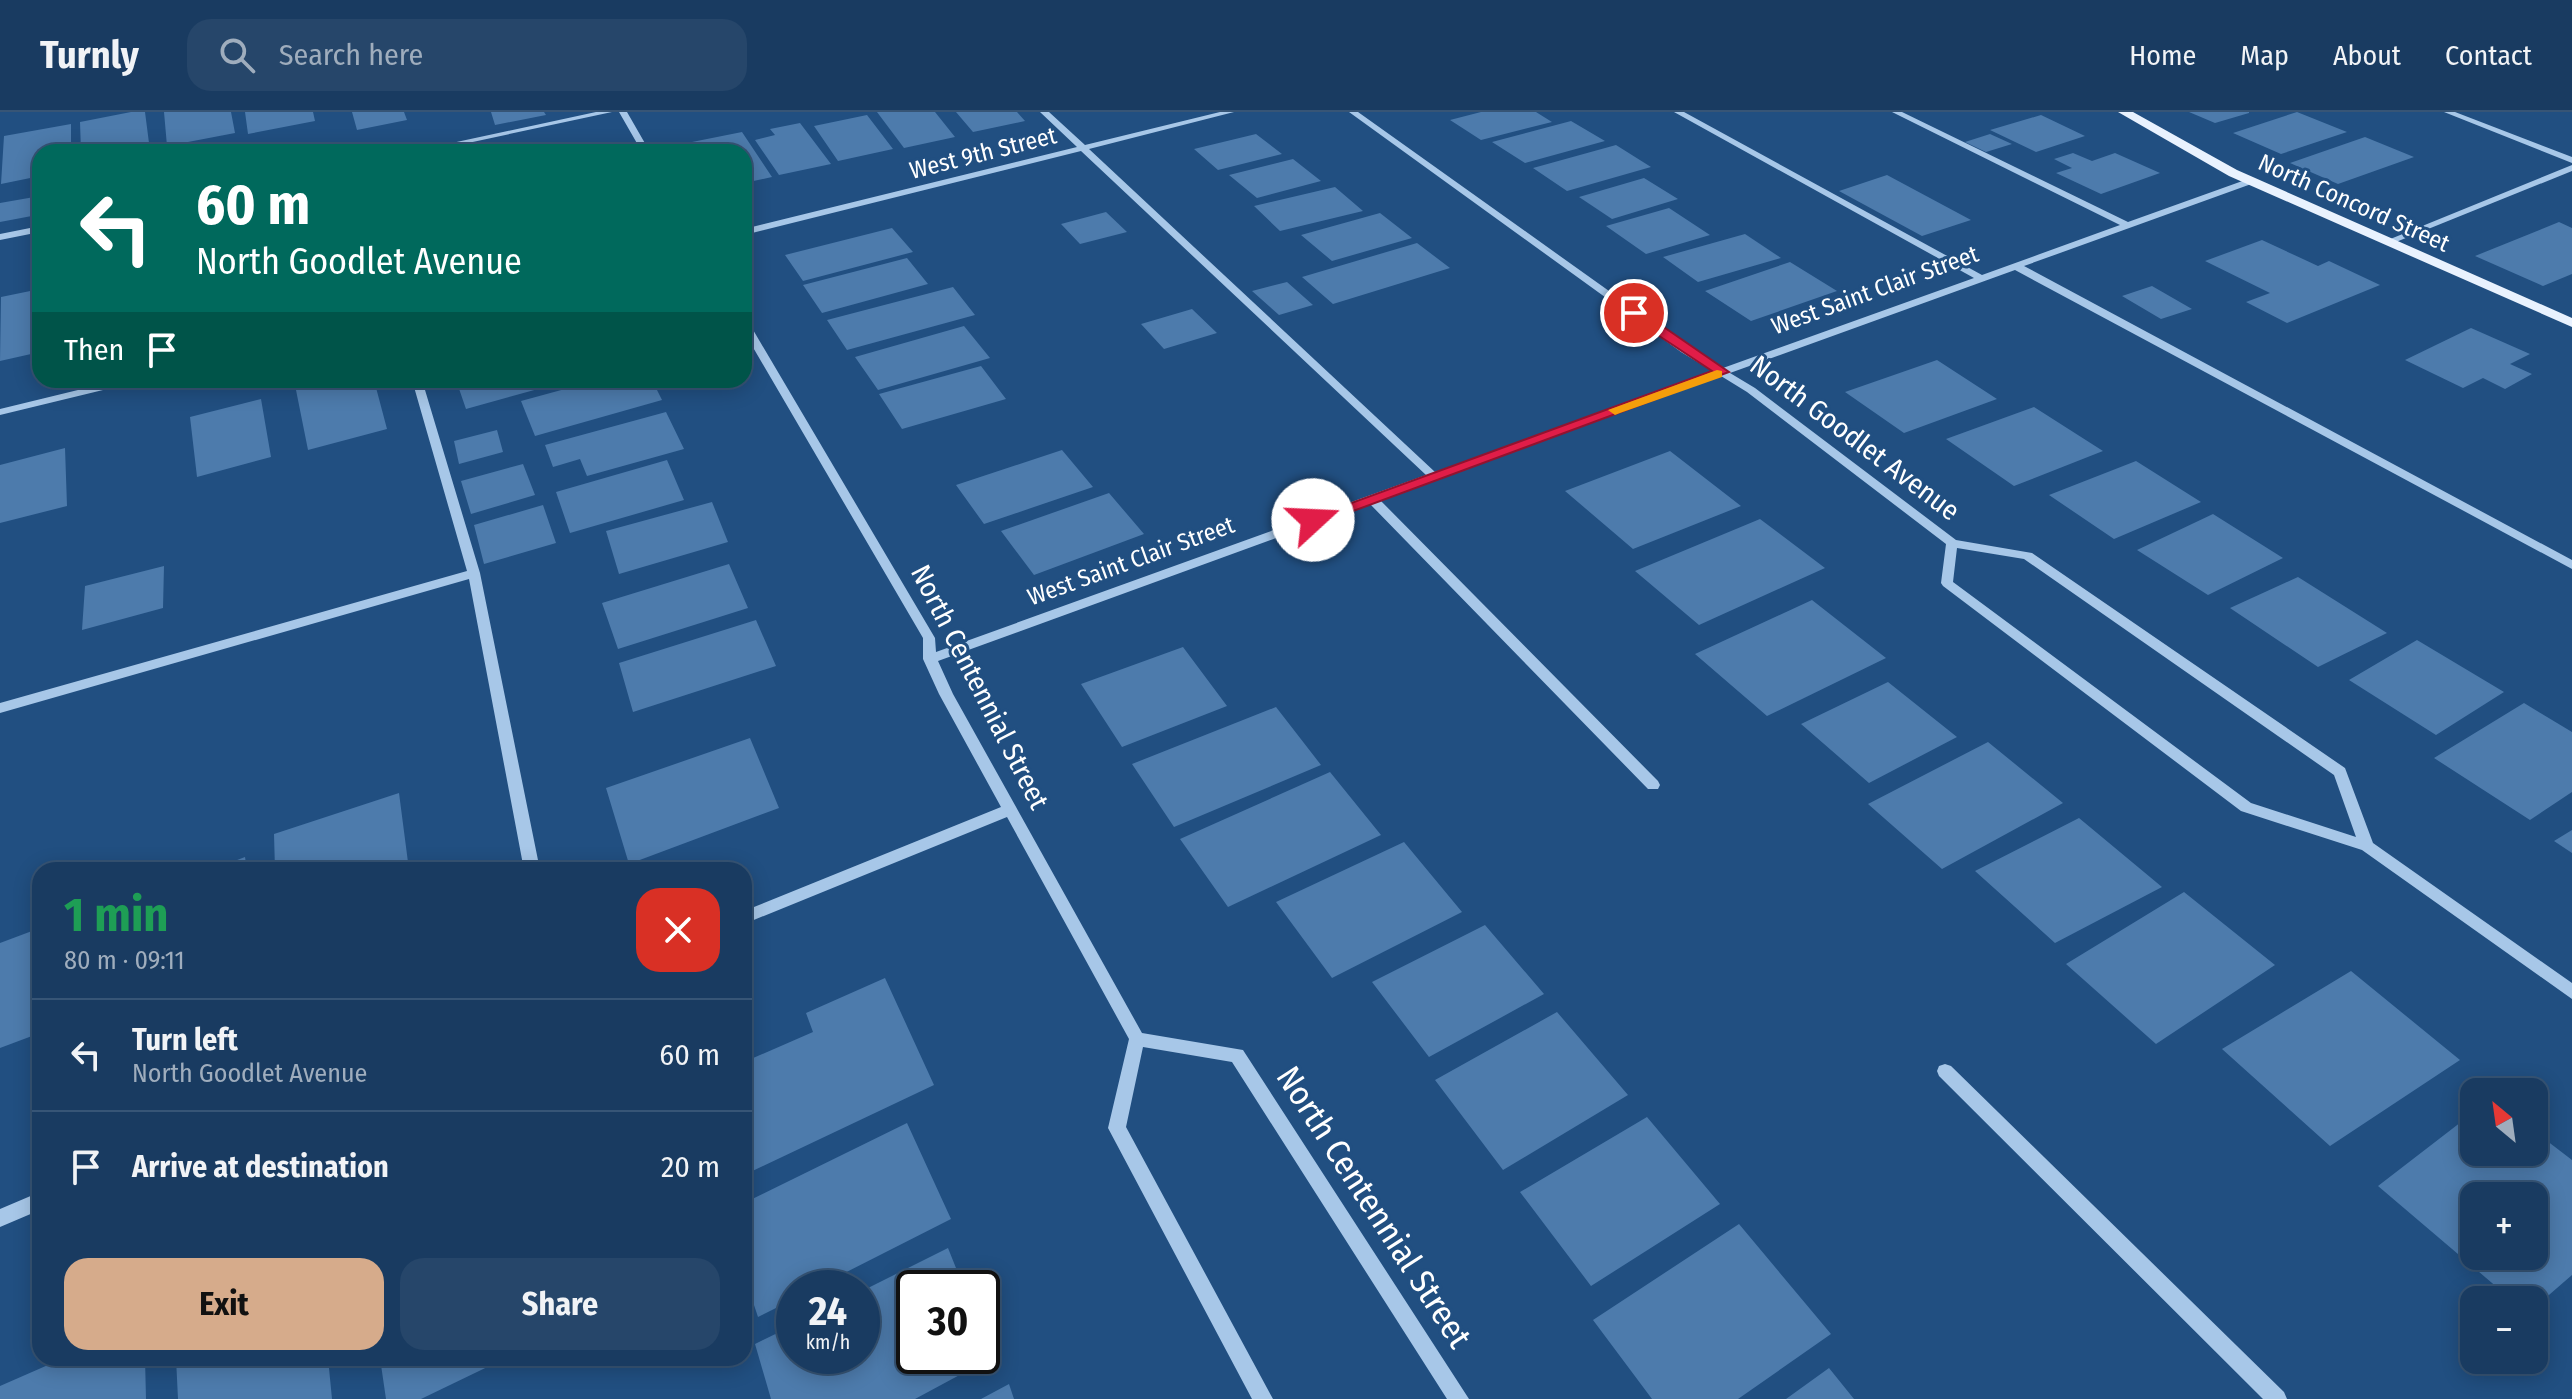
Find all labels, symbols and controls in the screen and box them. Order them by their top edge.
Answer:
search box [187,19,747,91]
text: Turnly [40,32,139,78]
icon: search [215,33,259,77]
text: Search here [279,37,423,73]
text: Home [2129,39,2196,72]
text: Map [2240,39,2289,72]
text: About [2333,39,2401,72]
text: Contact [2445,39,2532,72]
street label: West 9th Street [907,121,1059,185]
street label: North Concord Street [2254,148,2454,258]
text: 60 m [196,172,310,239]
icon: left [64,176,168,280]
street label: West Saint Clair Street [1768,239,1982,340]
text: North Goodlet Avenue [196,240,522,284]
pin [1600,279,1668,347]
icon: arrive [1612,291,1656,335]
icon: arrive [140,328,184,372]
text: Then [64,332,124,368]
street label: North Goodlet Avenue [1744,349,1966,527]
position arrow [1271,478,1355,562]
street label: West Saint Clair Street [1024,510,1238,611]
street label: North Centennial Street [904,559,1056,815]
text: 1 min [64,886,169,944]
button: close [636,888,720,972]
text: 80 m · 09:11 [64,945,185,976]
text: Turn left [132,1022,238,1058]
icon: left [64,1033,108,1077]
text: 60 m [659,1037,720,1073]
text: North Goodlet Avenue [132,1058,367,1089]
street label: North Centennial Street [1268,1059,1481,1356]
north arrow [2460,1078,2548,1166]
map controls [2460,1078,2548,1374]
icon: arrive [64,1145,108,1189]
text: Arrive at destination [132,1149,389,1185]
text: 20 m [661,1149,720,1185]
button: + [2460,1182,2548,1270]
button: Exit [64,1258,384,1350]
button: Share [400,1258,720,1350]
speed limit sign: 30 [896,1270,1000,1374]
button: − [2460,1286,2548,1374]
text: 24 [809,1288,847,1336]
text: km/h [806,1330,850,1354]

